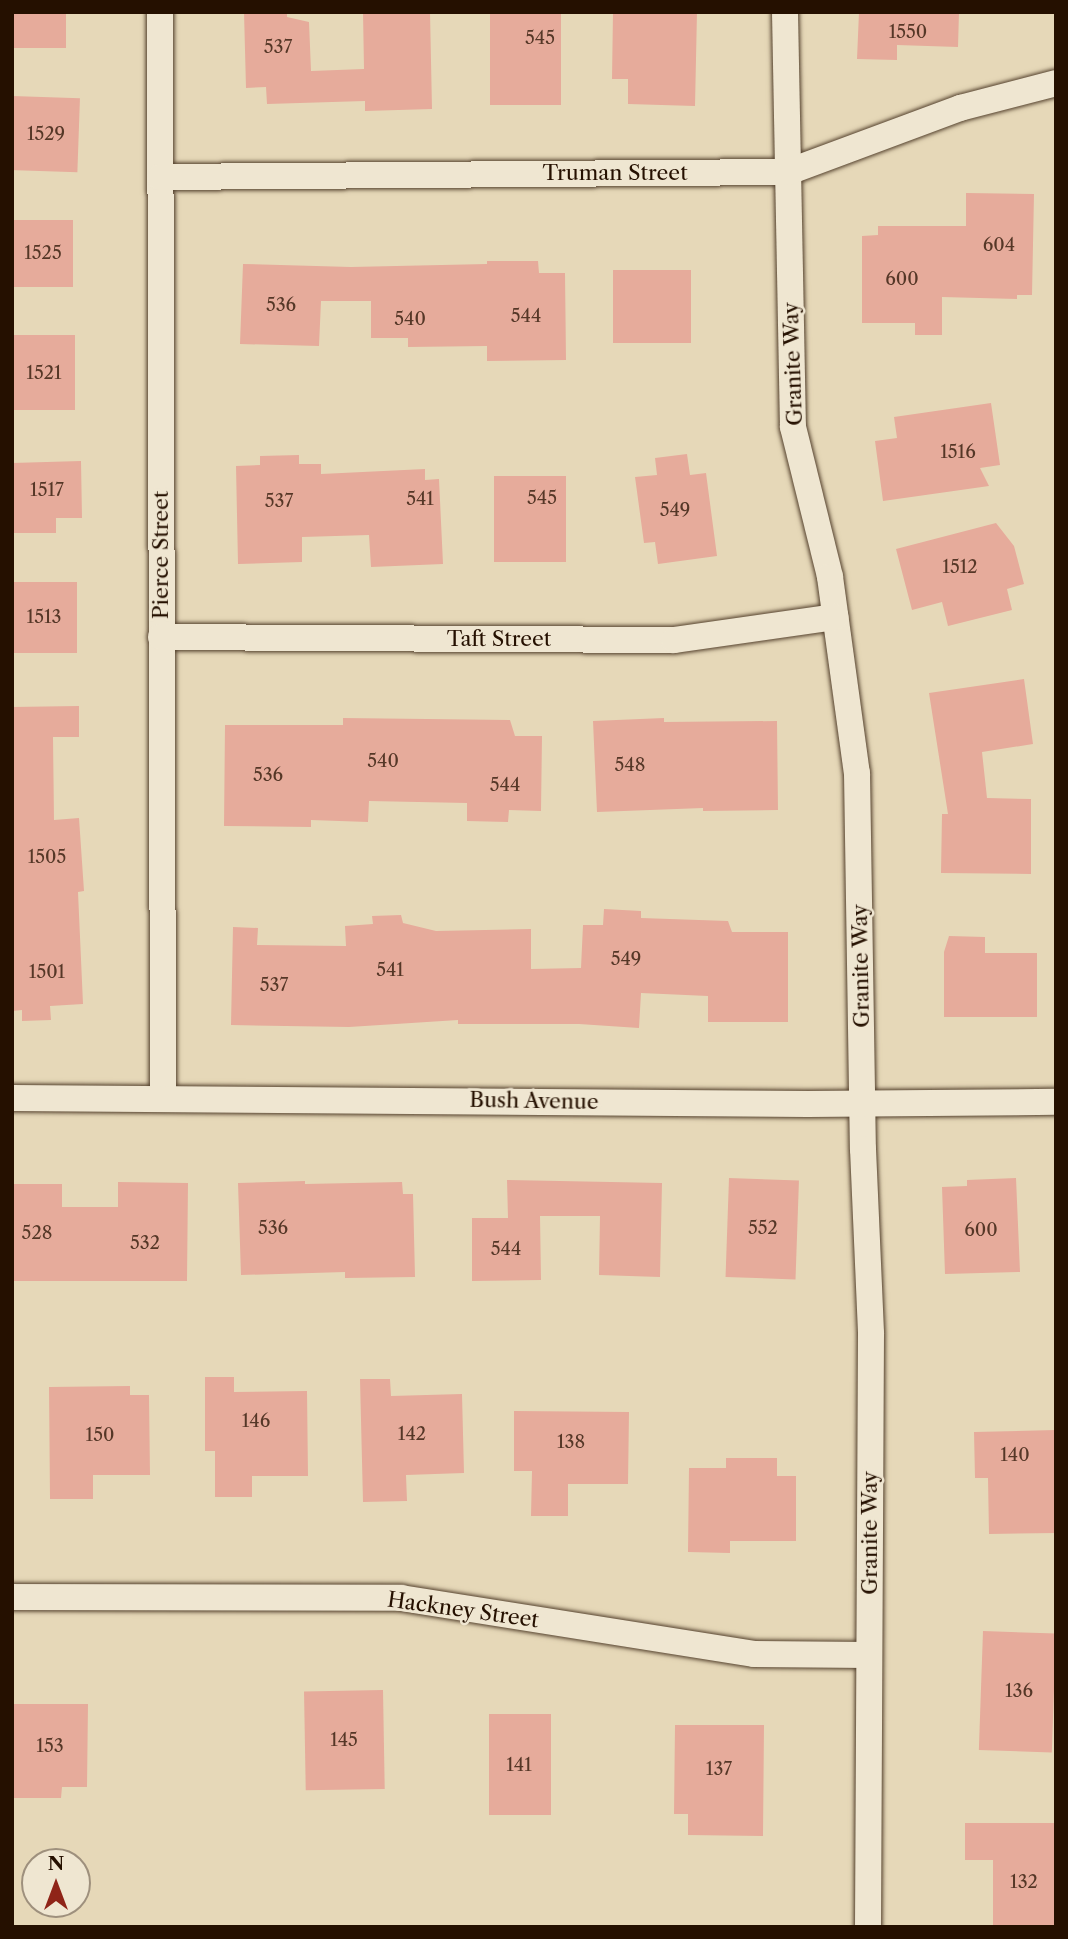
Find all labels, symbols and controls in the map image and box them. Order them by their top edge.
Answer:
house number: 1550 [889,21,927,43]
house number: 545 [525,27,555,49]
house number: 537 [264,36,292,58]
house number: 1529 [27,123,65,145]
street label: Truman Street [542,160,688,186]
house number: 604 [983,234,1015,256]
house number: 1525 [24,242,62,264]
house number: 600 [885,268,919,290]
house number: 536 [266,294,296,316]
street label: Granite Way [778,301,808,427]
house number: 544 [511,305,541,327]
house number: 540 [394,308,426,330]
house number: 1521 [26,362,62,384]
house number: 1516 [940,441,976,463]
house number: 1517 [30,479,64,501]
house number: 545 [527,487,557,509]
house number: 541 [406,488,434,510]
house number: 537 [265,490,293,512]
street label: Pierce Street [148,491,174,619]
house number: 549 [660,499,690,521]
house number: 1512 [942,556,978,578]
house number: 1513 [27,606,61,628]
street label: Taft Street [447,626,551,652]
house number: 540 [367,750,399,772]
house number: 548 [615,754,645,776]
house number: 536 [253,764,283,786]
house number: 544 [490,774,520,796]
house number: 1505 [28,846,66,868]
street label: Granite Way [847,904,875,1028]
house number: 549 [611,948,641,970]
house number: 541 [376,959,404,981]
house number: 1501 [29,961,65,983]
house number: 537 [260,974,288,996]
street label: Bush Avenue [469,1087,599,1115]
house number: 536 [258,1217,288,1239]
house number: 552 [748,1217,778,1239]
house number: 600 [964,1219,998,1241]
house number: 528 [22,1222,52,1244]
house number: 532 [130,1232,160,1254]
house number: 544 [491,1238,521,1260]
house number: 146 [242,1410,270,1432]
house number: 142 [398,1423,426,1445]
house number: 150 [86,1424,114,1446]
house number: 138 [557,1431,585,1453]
house number: 140 [1000,1444,1030,1466]
street label: Granite Way [857,1471,883,1595]
street label: Hackney Street [385,1587,541,1633]
house number: 136 [1005,1680,1033,1702]
house number: 145 [330,1729,358,1751]
house number: 153 [36,1735,64,1757]
house number: 141 [506,1754,532,1776]
house number: 137 [706,1758,732,1780]
north arrow [21,1848,91,1918]
text: N [48,1852,64,1875]
house number: 132 [1010,1871,1038,1893]

